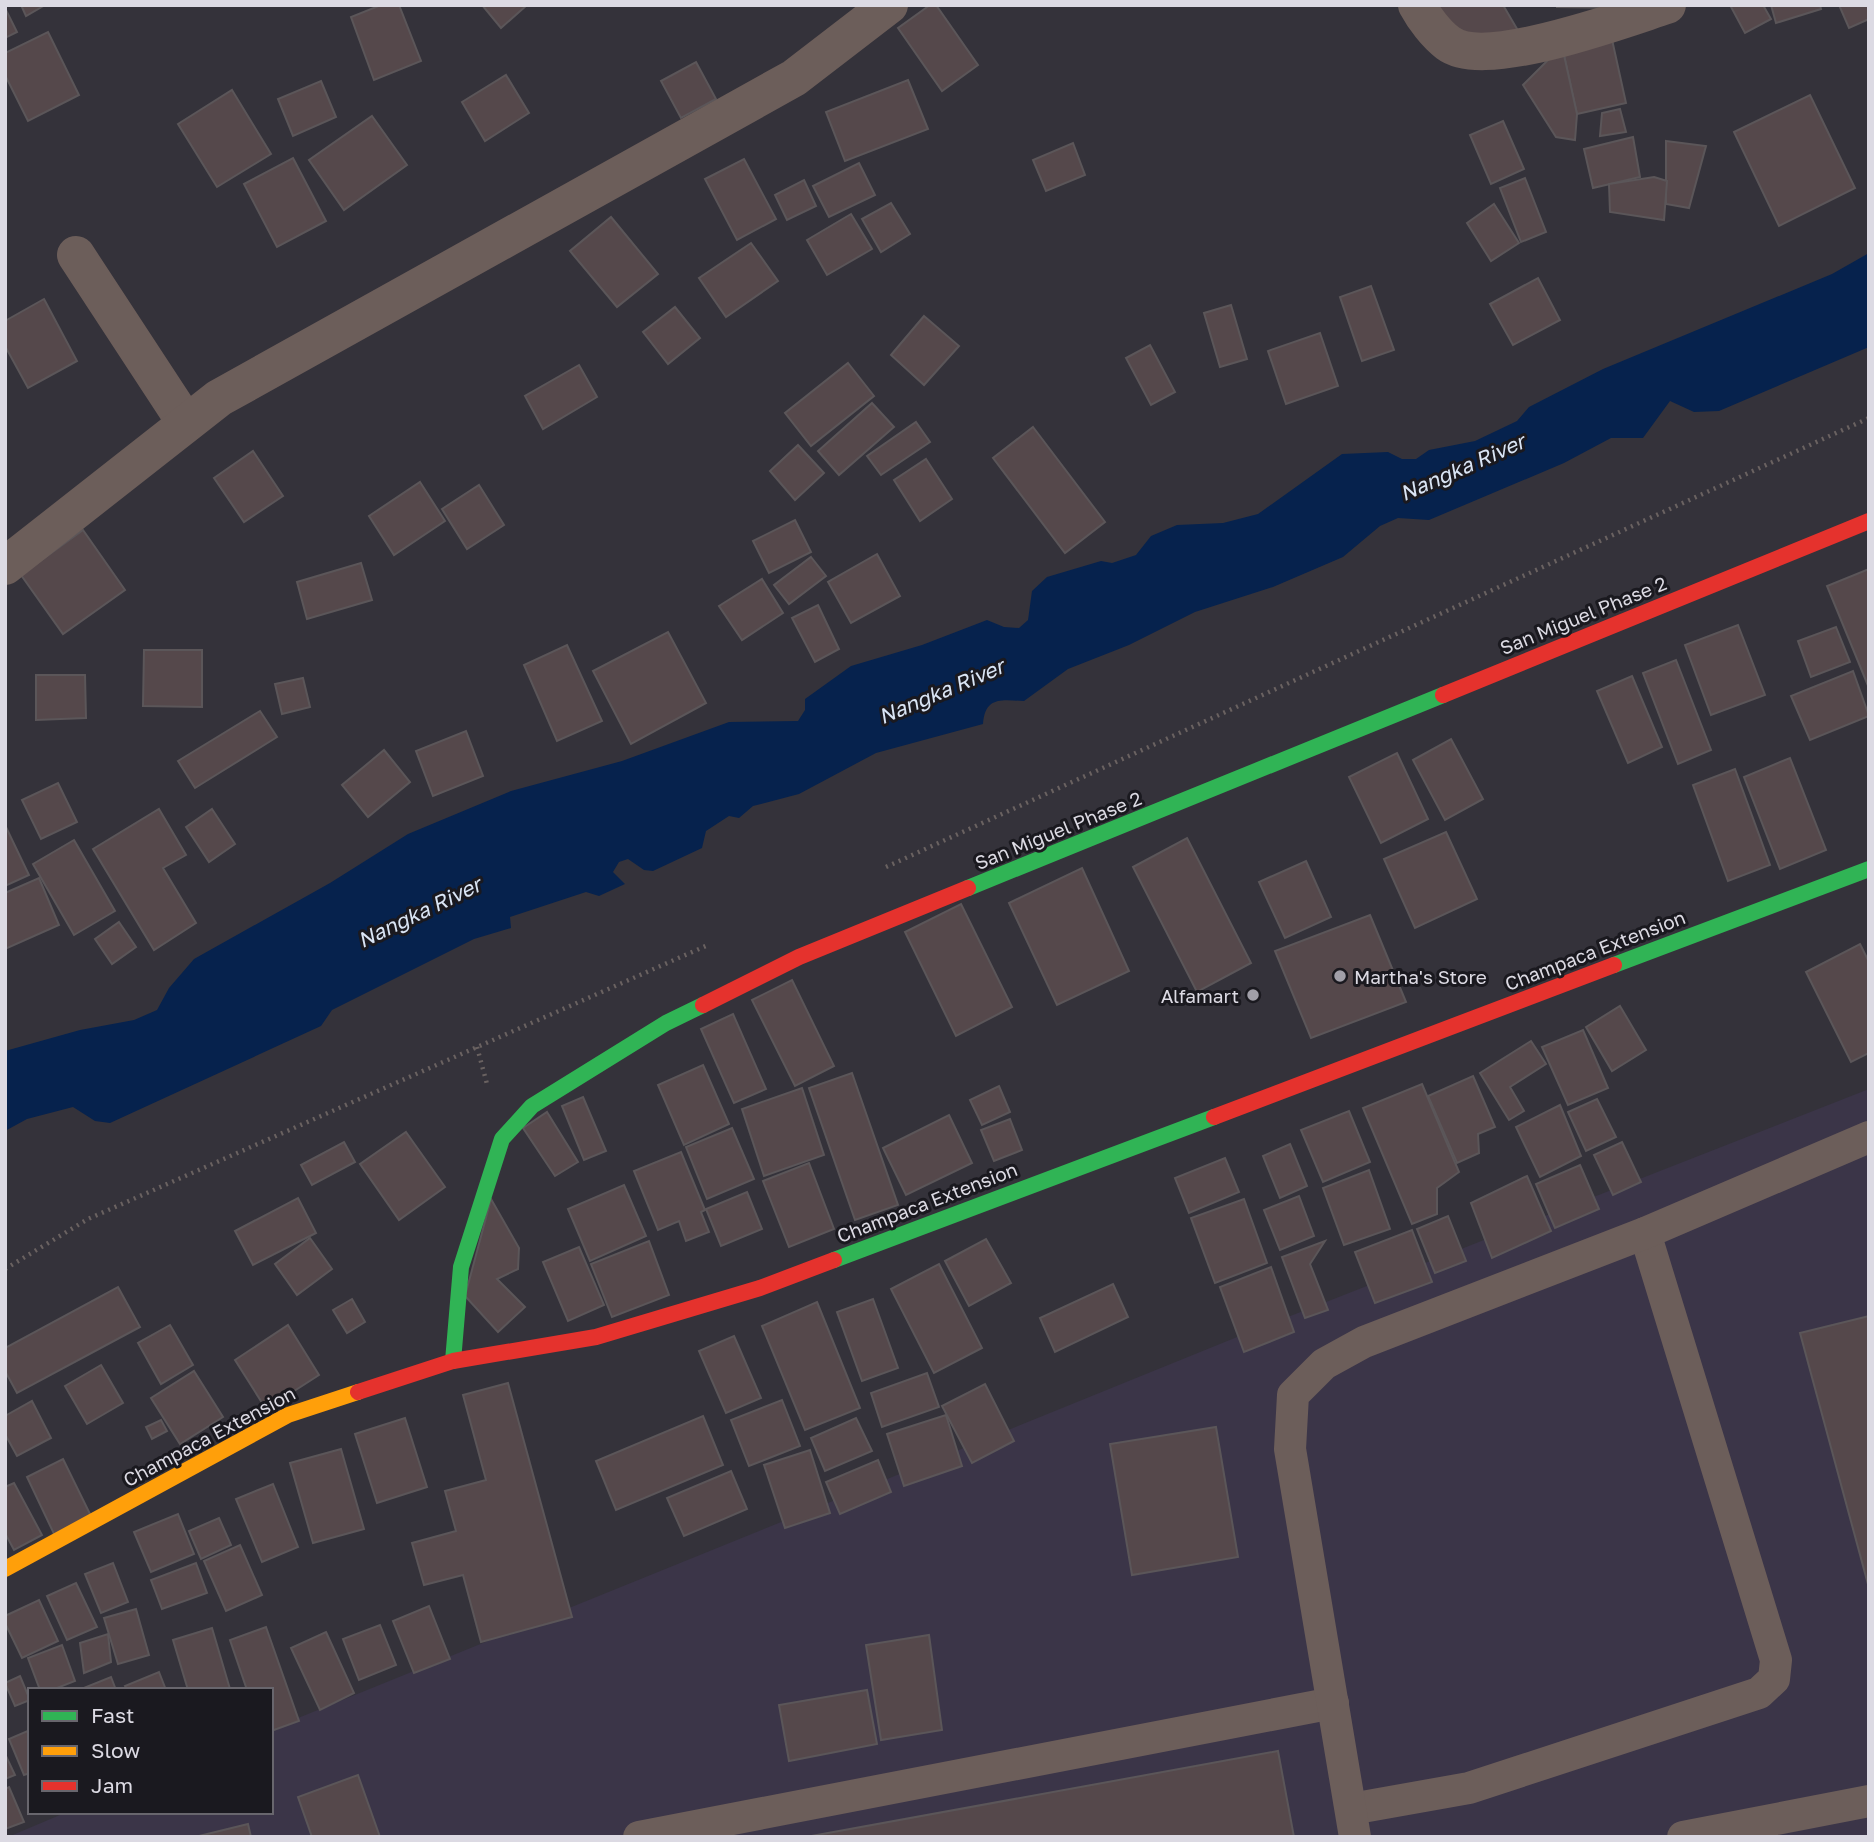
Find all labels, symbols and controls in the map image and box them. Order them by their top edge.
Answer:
water label: Nangka River [1395,427,1531,506]
street label: San Miguel Phase 2 [1496,571,1670,659]
water label: Nangka River [874,652,1010,729]
street label: San Miguel Phase 2 [971,786,1145,874]
water label: Nangka River [353,870,487,953]
street label: Champaca Extension [1502,905,1688,995]
place label: Martha's Store [1354,965,1487,988]
marker: Martha's Store [1332,968,1348,984]
place label: Alfamart [1161,984,1239,1007]
marker: Alfamart [1245,987,1261,1003]
street label: Champaca Extension [834,1157,1020,1247]
street label: Champaca Extension [119,1381,299,1491]
legend [28,1688,273,1814]
text: Fast [91,1702,134,1728]
text: Slow [91,1737,140,1763]
text: Jam [91,1772,133,1798]

